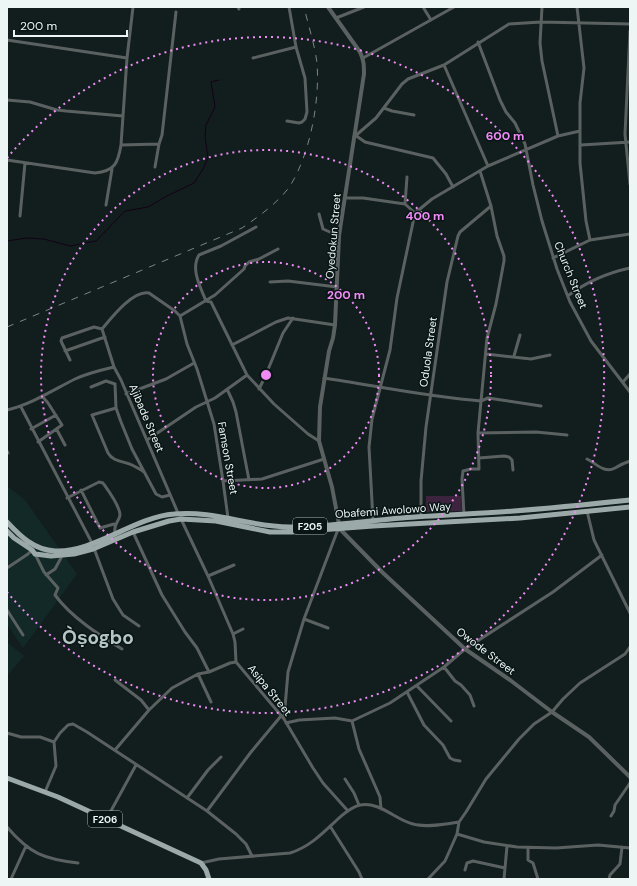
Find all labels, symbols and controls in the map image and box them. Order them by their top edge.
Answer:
scale bar [14,12,127,38]
text: 200 m [20,18,57,34]
text: 600 m [486,128,524,144]
street label: Oyedokun Street [322,193,344,279]
text: 400 m [406,208,444,224]
street label: Church Street [551,239,591,311]
text: 200 m [327,287,365,303]
street label: Oduola Street [416,316,440,388]
centre of rings [259,368,273,382]
street label: Ajibade Street [126,382,168,454]
street label: Famson Street [215,420,241,496]
street label: Obafemi Awolowo Way [334,499,452,521]
road number: F205 [293,518,327,534]
street label: Owode Street [454,624,518,678]
district label: Òṣogbo [62,625,134,650]
street label: Asipa Street [245,661,295,719]
road number: F206 [88,811,122,827]

